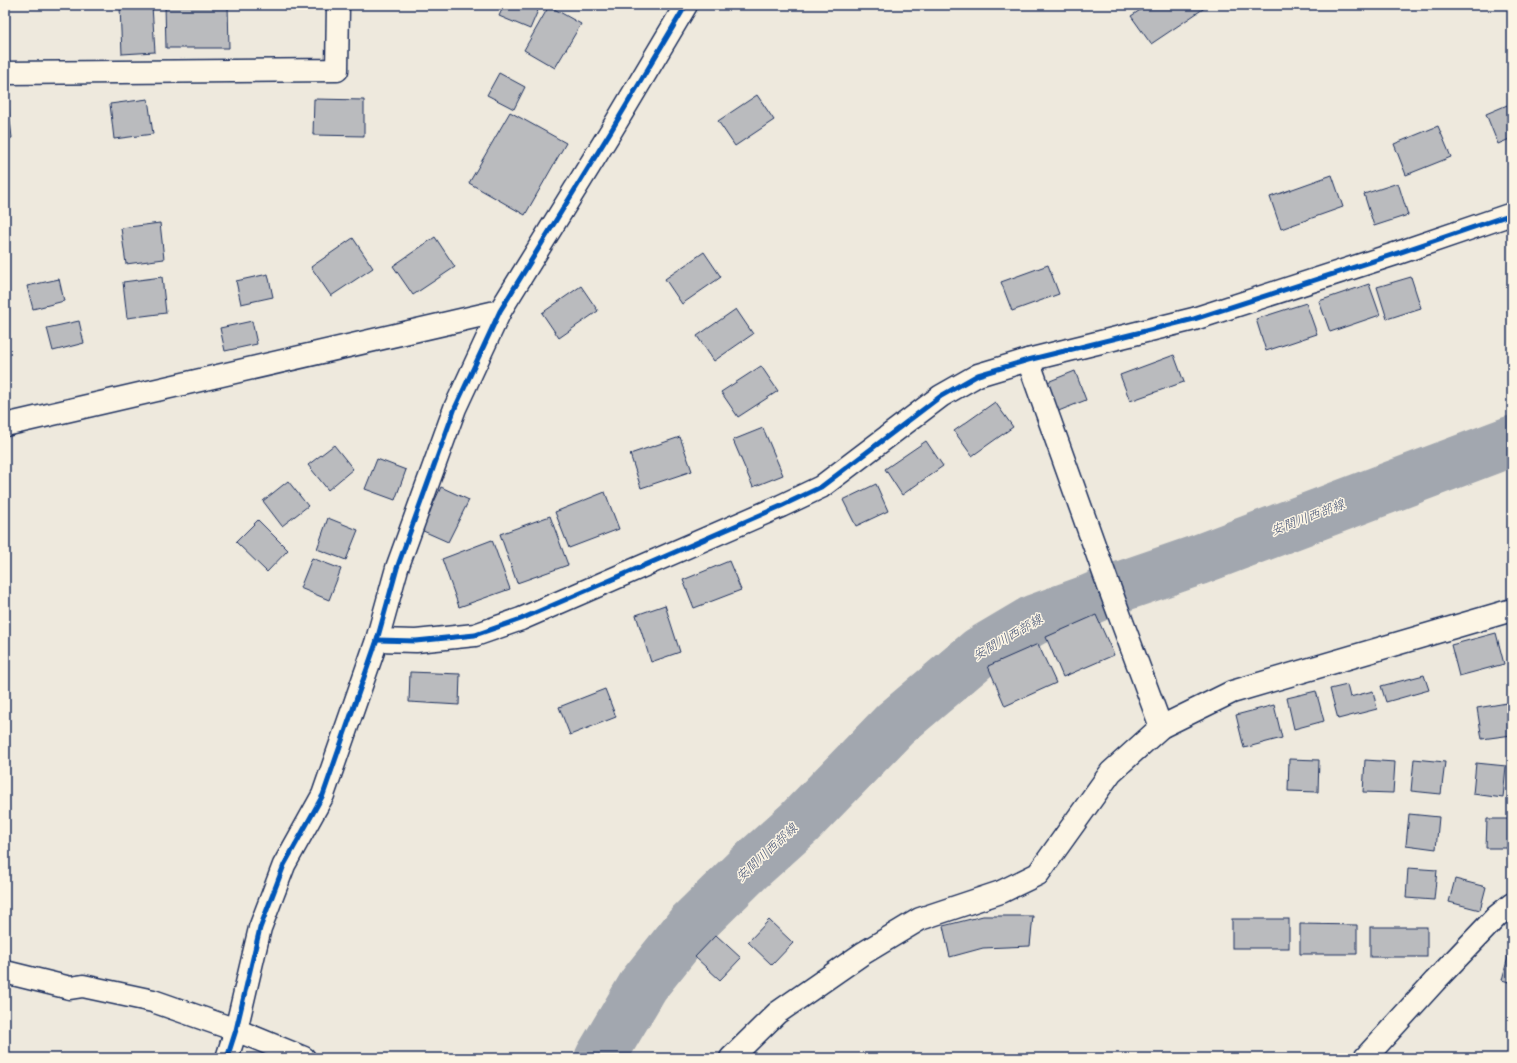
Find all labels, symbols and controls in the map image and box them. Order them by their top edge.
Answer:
water label: 安間川西部線 [1269,496,1348,540]
water label: 安間川西部線 [970,611,1047,665]
water label: 安間川西部線 [733,820,802,886]

